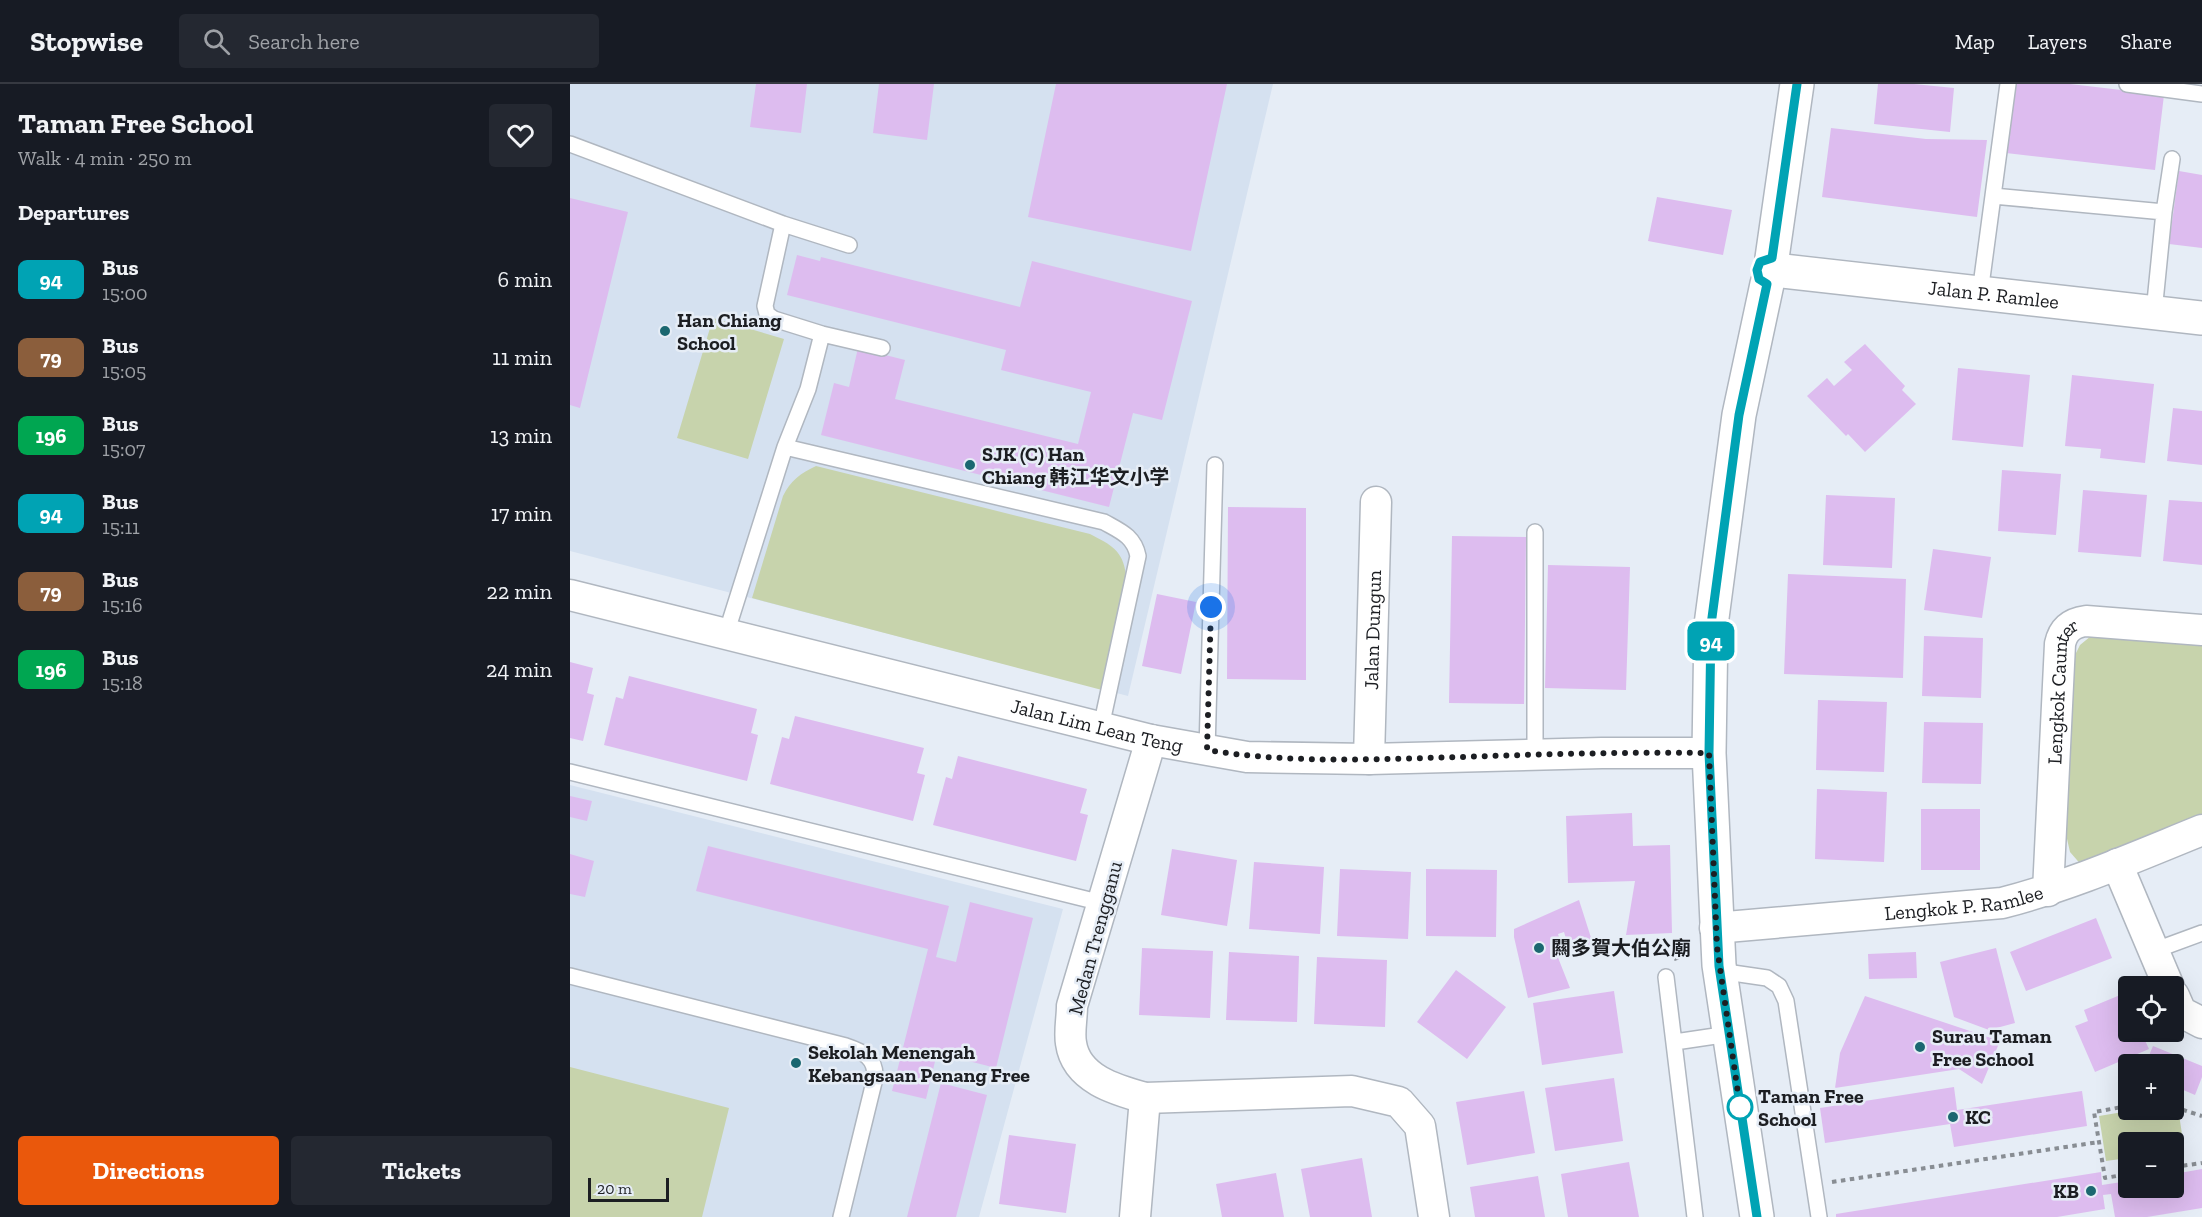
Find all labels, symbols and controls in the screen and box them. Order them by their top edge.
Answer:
search box [179,14,599,68]
text: Stopwise [30,25,143,58]
icon: search [200,25,233,58]
text: Search here [248,28,360,55]
text: Map [1955,29,1995,54]
text: Layers [2028,29,2087,54]
text: Share [2120,29,2172,54]
button: heart [489,104,552,167]
text: Taman Free School [18,107,253,140]
text: Walk · 4 min · 250 m [18,146,192,170]
text: Departures [18,199,129,226]
text: Bus [102,254,139,281]
text: 6 min [498,266,552,293]
text: 94 [39,267,63,292]
street label: Jalan P. Ramlee [1927,275,2060,314]
text: 15:00 [102,281,147,305]
place label: Han Chiang School [677,308,782,355]
marker: Han Chiang School [658,324,672,338]
text: Bus [102,332,139,359]
text: 11 min [492,344,552,371]
text: 79 [40,345,62,370]
text: 15:05 [102,359,146,383]
text: Bus [102,410,139,437]
text: 13 min [490,422,552,449]
text: 196 [36,423,66,448]
text: 15:07 [102,437,145,461]
place label: SJK (C) Han Chiang 韩江华文小学 [982,442,1170,489]
marker: SJK (C) Han Chiang 韩江华文小学 [963,458,977,472]
text: Bus [102,488,139,515]
text: 17 min [491,500,552,527]
text: 94 [39,501,63,526]
text: 15:11 [102,515,140,539]
text: Bus [102,566,139,593]
street label: Jalan Dungun [1359,569,1386,690]
text: 22 min [487,578,552,605]
text: 79 [40,579,62,604]
your location [1196,592,1226,622]
text: 15:16 [102,593,143,617]
street label: Lengkok Caunter [2042,612,2082,765]
line badge: 94 [1684,622,1738,660]
text: 94 [1699,629,1723,654]
text: Bus [102,644,139,671]
text: 24 min [486,656,552,683]
text: 196 [36,657,66,682]
text: 15:18 [102,671,143,695]
street label: Jalan Lim Lean Teng [1008,694,1185,757]
street label: Medan Trengganu [1063,858,1127,1018]
street label: Lengkok P. Ramlee [1883,880,2046,925]
place label: 闗多賀大伯公廟 [1551,936,1691,960]
marker: 闗多賀大伯公廟 [1532,941,1546,955]
map controls [2118,976,2184,1198]
button: locate [2118,976,2184,1042]
place label: Surau Taman Free School [1932,1024,2052,1071]
place label: Sekolah Menengah Kebangsaan Penang Free [808,1040,1030,1087]
marker: Surau Taman Free School [1913,1040,1927,1054]
button: + [2118,1054,2184,1120]
marker: Sekolah Menengah Kebangsaan Penang Free [789,1056,803,1070]
place label: Taman Free School [1758,1084,1864,1131]
marker: Taman Free School [1727,1094,1753,1120]
place label: KC [1965,1105,1991,1129]
marker: KC [1946,1110,1960,1124]
button: − [2118,1132,2184,1198]
button: Directions [18,1136,279,1205]
button: Tickets [291,1136,552,1205]
scale bar [588,1175,669,1202]
text: 20 m [597,1179,632,1198]
place label: KB [2053,1179,2079,1203]
marker: KB [2084,1184,2098,1198]

